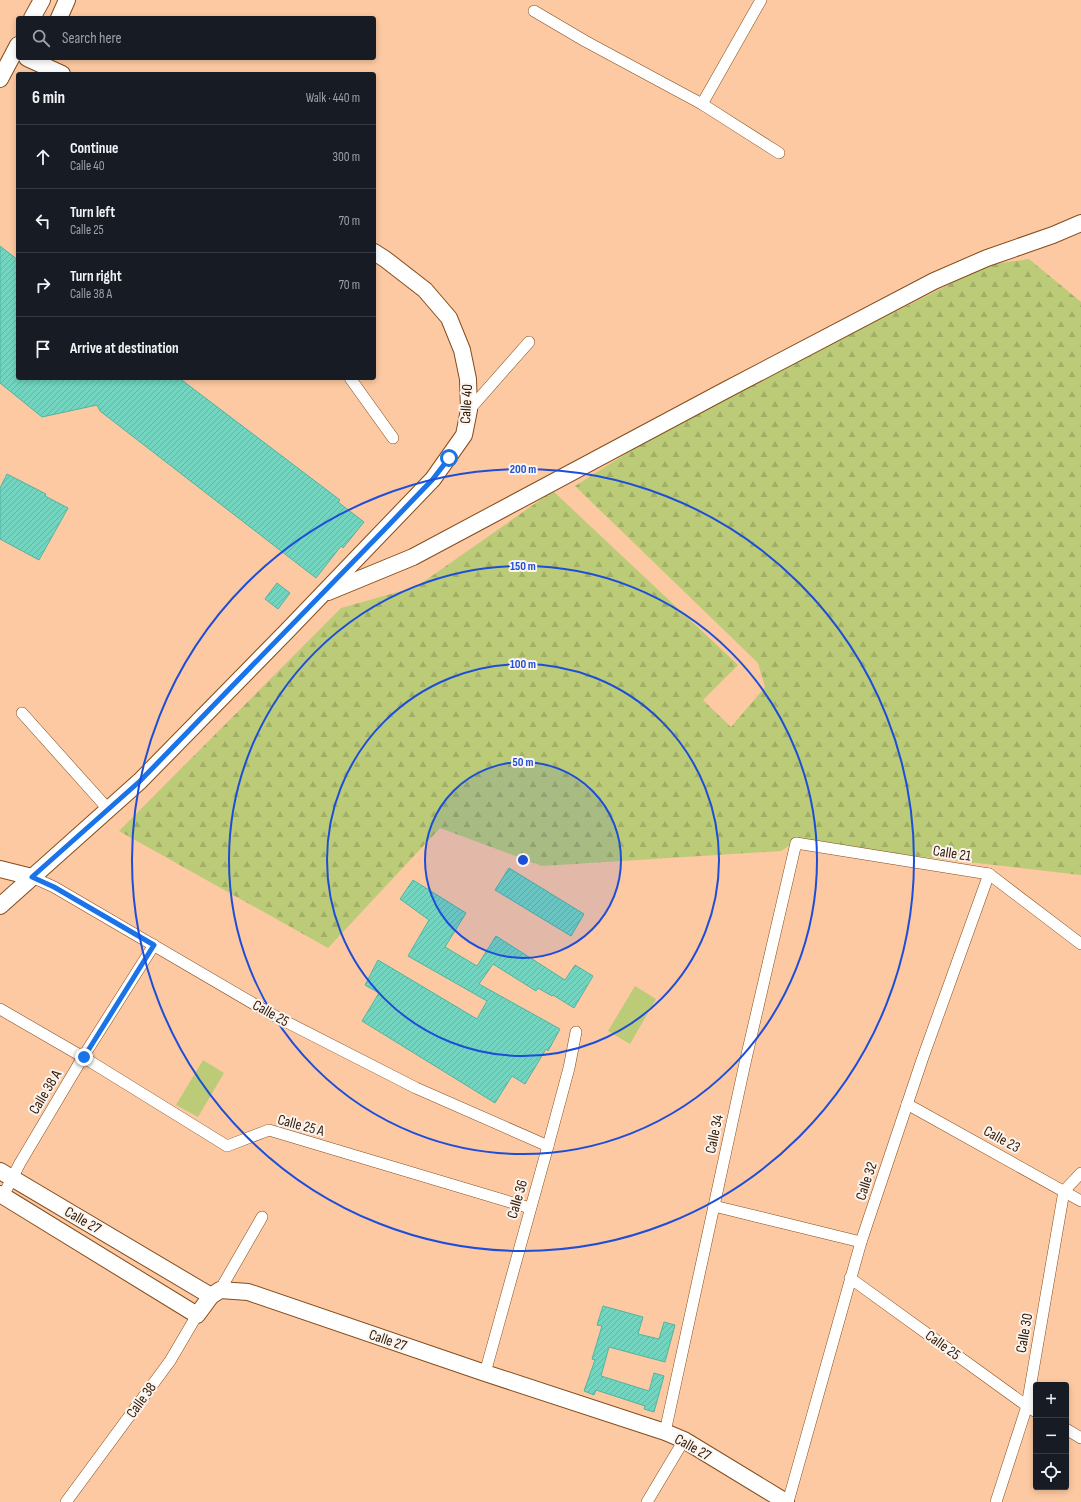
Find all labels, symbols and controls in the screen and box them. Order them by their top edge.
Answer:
search box [16,16,376,60]
icon: search [30,27,52,49]
text: Search here [62,29,122,48]
text: 6 min [32,88,65,108]
text: Walk · 440 m [306,90,360,106]
text: Continue [70,139,119,158]
icon: ahead [32,146,54,168]
text: 300 m [333,149,360,165]
text: Calle 40 [70,158,104,174]
text: Turn left [70,203,115,222]
icon: left [32,210,54,232]
text: 70 m [339,213,360,229]
text: Calle 25 [70,222,104,238]
text: Turn right [70,267,122,286]
icon: right [32,274,54,296]
text: 70 m [339,277,360,293]
text: Calle 38 A [70,286,112,302]
icon: arrive [32,338,54,360]
text: Arrive at destination [70,339,179,358]
street label: Calle 40 [456,384,477,424]
route start [440,449,458,467]
text: 200 m [510,462,536,477]
text: 150 m [510,559,536,574]
text: 100 m [510,657,536,672]
text: 50 m [513,755,533,770]
street label: Calle 21 [932,841,973,866]
centre of rings [516,853,530,867]
street label: Calle 25 [249,996,292,1031]
route end [75,1048,93,1066]
street label: Calle 38 A [25,1066,66,1118]
street label: Calle 25 A [275,1110,327,1141]
street label: Calle 34 [701,1113,728,1155]
street label: Calle 23 [980,1122,1024,1157]
street label: Calle 32 [851,1160,882,1203]
street label: Calle 36 [503,1177,532,1221]
street label: Calle 27 [61,1202,104,1238]
street label: Calle 30 [1012,1312,1037,1354]
street label: Calle 27 [366,1325,409,1356]
street label: Calle 25 [921,1326,964,1365]
street label: Calle 38 [122,1379,161,1422]
map controls [1033,1382,1069,1490]
button: + [1033,1382,1069,1418]
button: − [1033,1418,1069,1454]
street label: Calle 27 [671,1430,714,1465]
button: locate [1033,1454,1069,1490]

